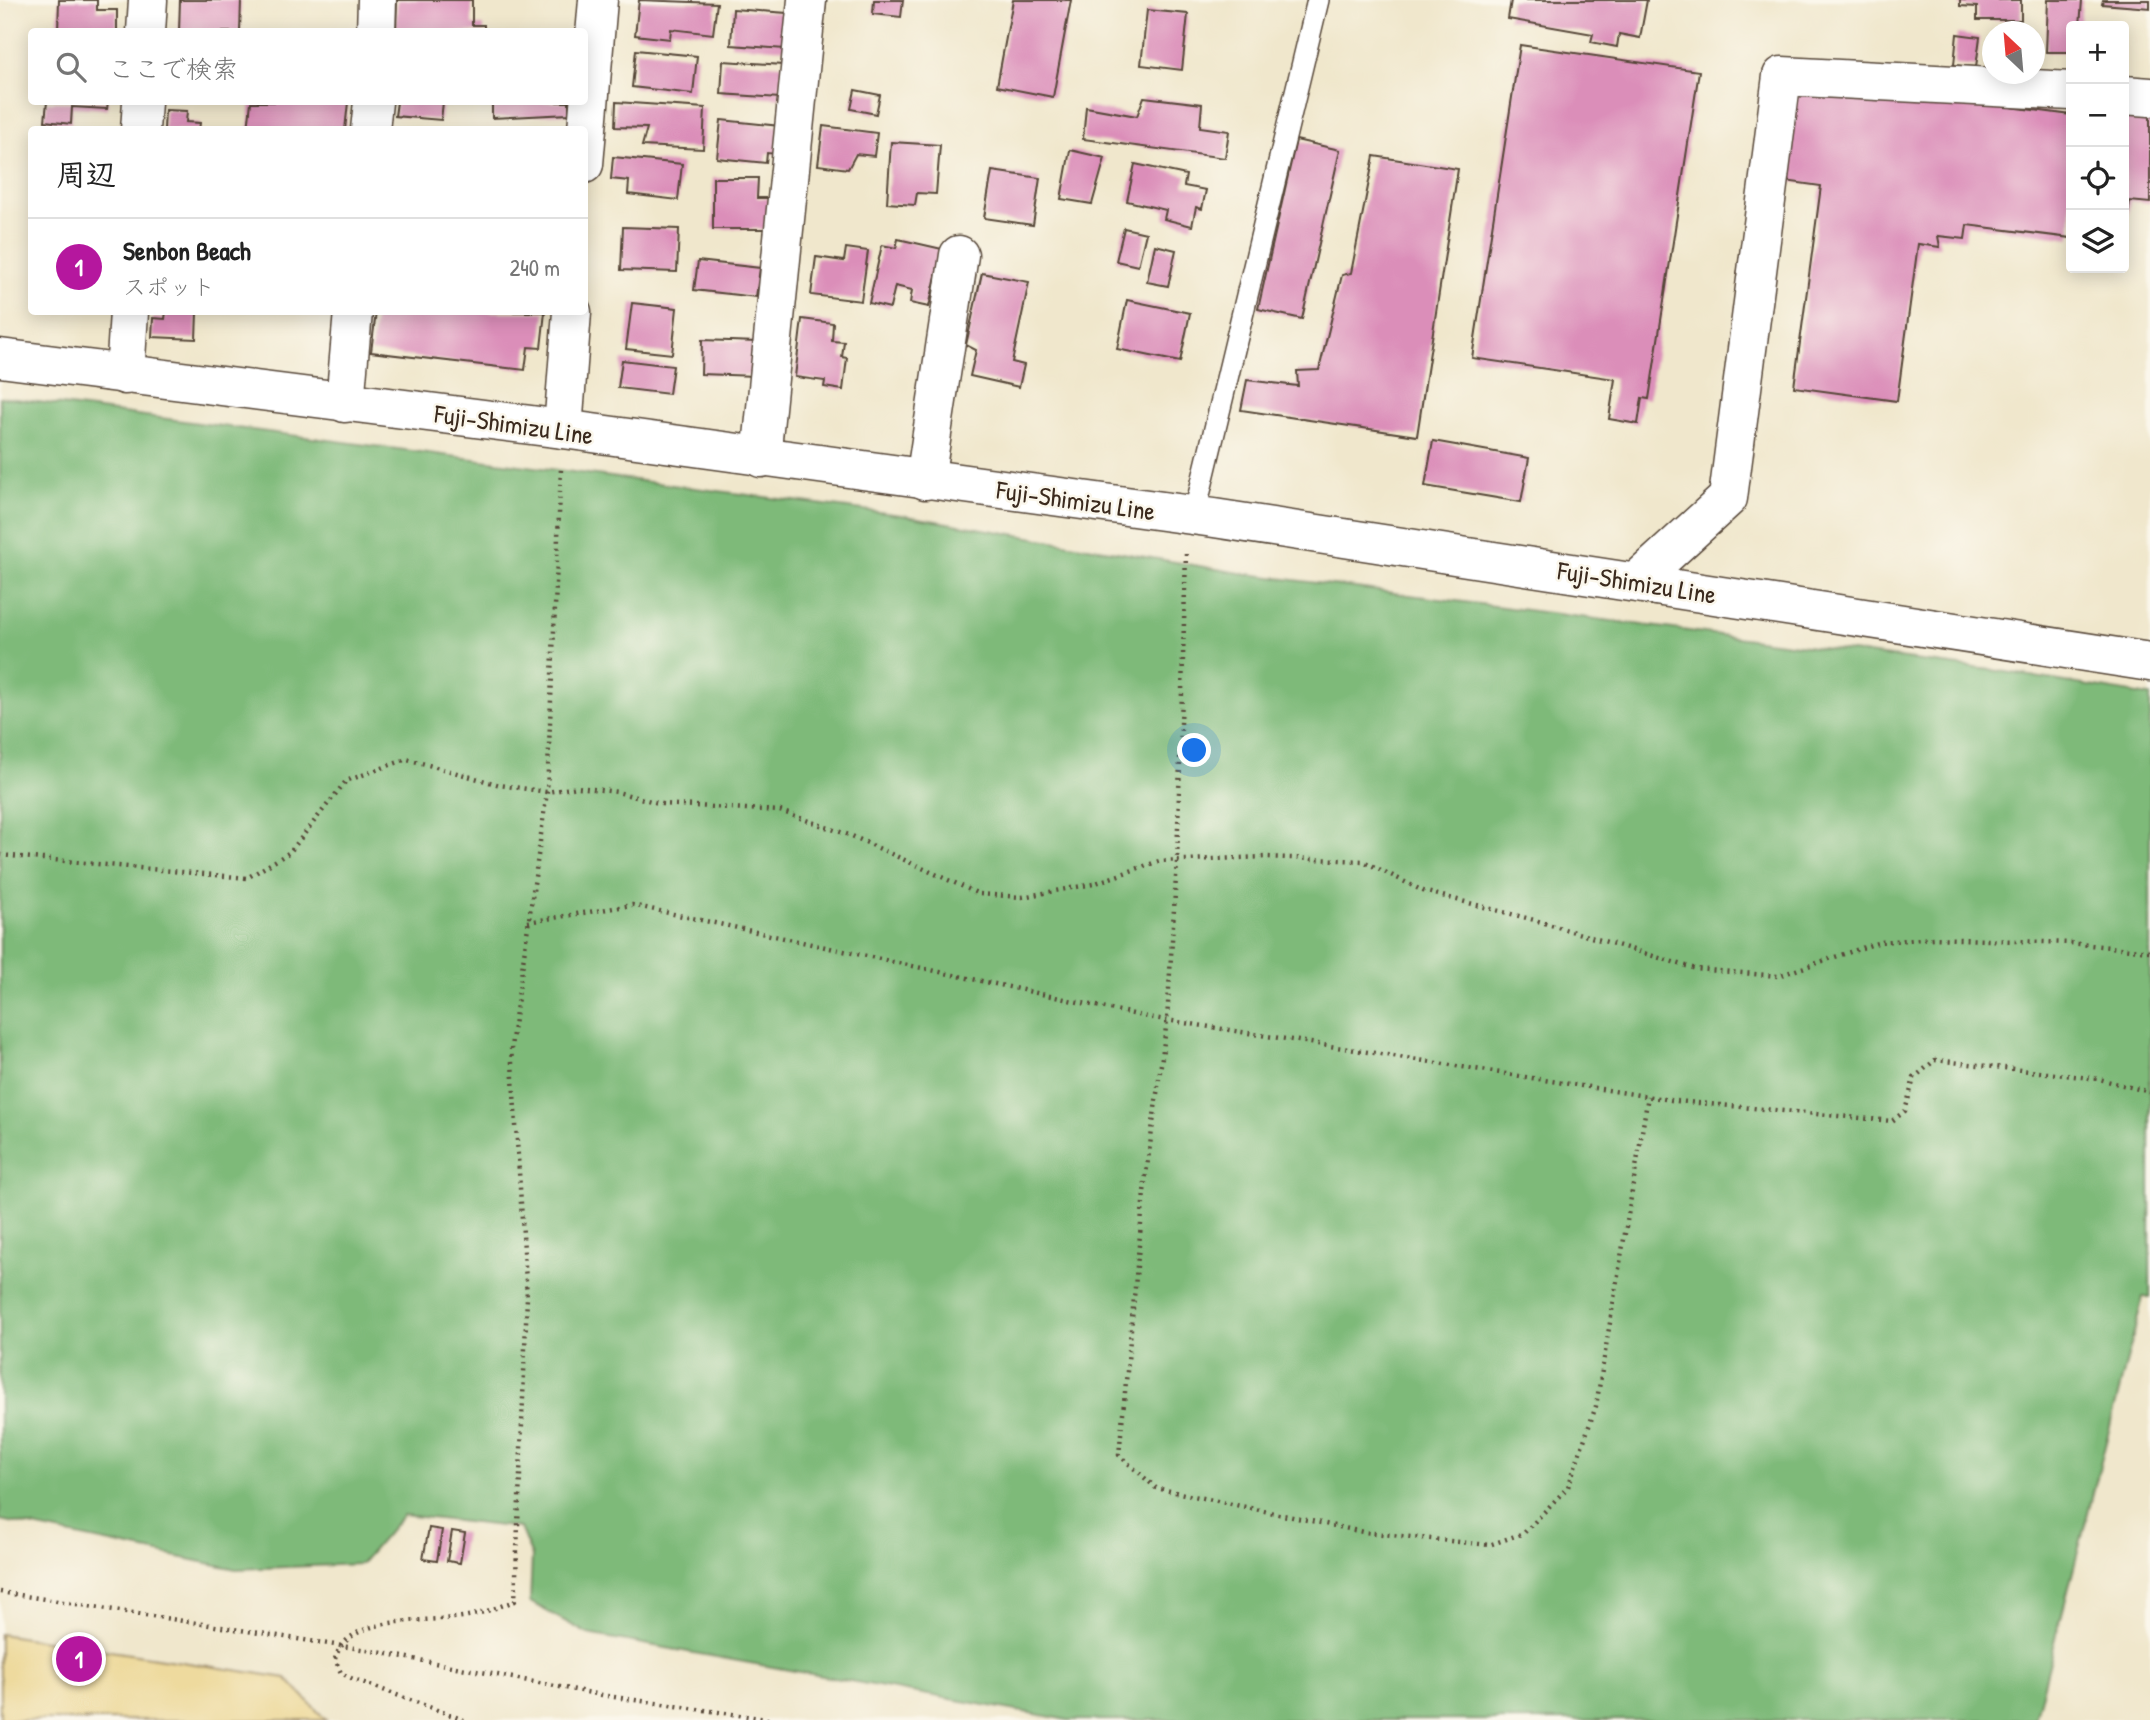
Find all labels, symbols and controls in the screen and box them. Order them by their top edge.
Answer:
north arrow [1982,21,2045,84]
map controls [2066,21,2129,273]
button: + [2066,21,2129,84]
search box [28,28,588,105]
icon: search [52,48,90,86]
text: ここで検索 [108,51,238,86]
button: − [2066,84,2129,147]
button: locate [2066,147,2129,210]
text: 周辺 [56,154,116,194]
button: layers [2066,210,2129,273]
text: Senbon Beach [123,233,251,268]
text: 1 [75,252,83,283]
text: 240 m [509,252,560,283]
text: スポット [123,271,215,302]
street label: Fuji-Shimizu Line [431,395,596,452]
street label: Fuji-Shimizu Line [993,471,1158,528]
street label: Fuji-Shimizu Line [1554,552,1719,612]
your location [1177,733,1211,767]
pin: 1 [56,1633,102,1685]

